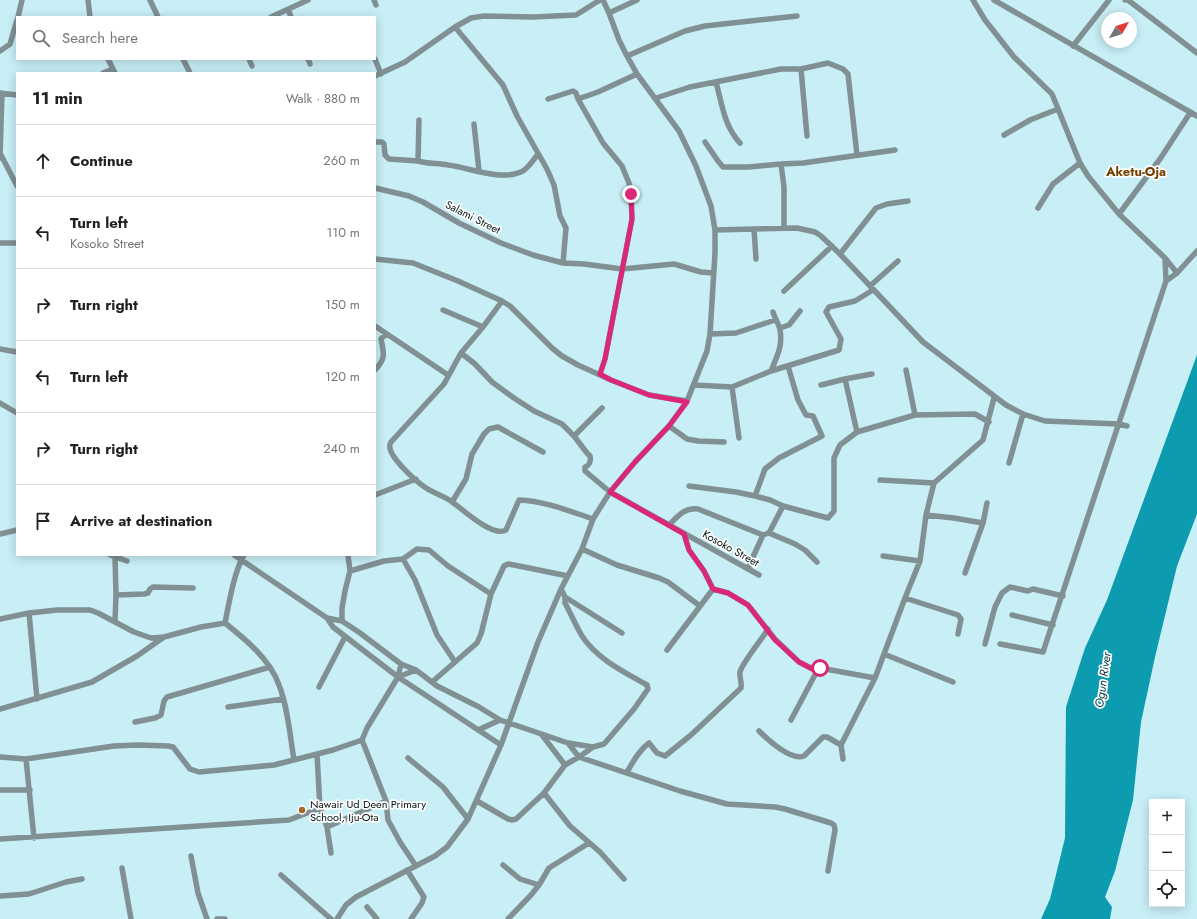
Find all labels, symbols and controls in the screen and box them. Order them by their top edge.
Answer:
north arrow [1101,12,1137,48]
search box [16,16,376,60]
icon: search [30,27,52,49]
text: Search here [62,27,138,49]
text: 11 min [32,86,83,110]
text: Walk · 880 m [286,89,360,108]
icon: ahead [32,150,54,172]
text: Continue [70,150,133,172]
text: 260 m [323,151,360,170]
district label: Aketu-Oja [1105,162,1166,181]
route end [622,185,640,203]
street label: Salami Street [443,196,504,238]
text: Turn left [70,212,128,234]
icon: left [32,222,54,244]
text: 110 m [326,223,360,242]
text: Kosoko Street [70,234,144,253]
icon: right [32,294,54,316]
text: Turn right [70,294,138,316]
text: 150 m [325,295,360,314]
icon: left [32,366,54,388]
text: Turn left [70,366,128,388]
text: 120 m [325,367,360,386]
icon: right [32,438,54,460]
text: Turn right [70,438,138,460]
text: 240 m [323,439,360,458]
icon: arrive [32,510,54,532]
text: Arrive at destination [70,510,212,532]
street label: Kosoko Street [700,526,763,570]
water label: Ogun River [1090,650,1116,709]
route start [811,659,829,677]
place label: Nawair Ud Deen Primary School, Iju-Ota [310,796,426,825]
map controls [1149,799,1185,907]
button: + [1149,799,1185,835]
marker: Nawair Ud Deen Primary School, Iju-Ota [297,805,307,815]
button: − [1149,835,1185,871]
button: locate [1149,871,1185,907]

